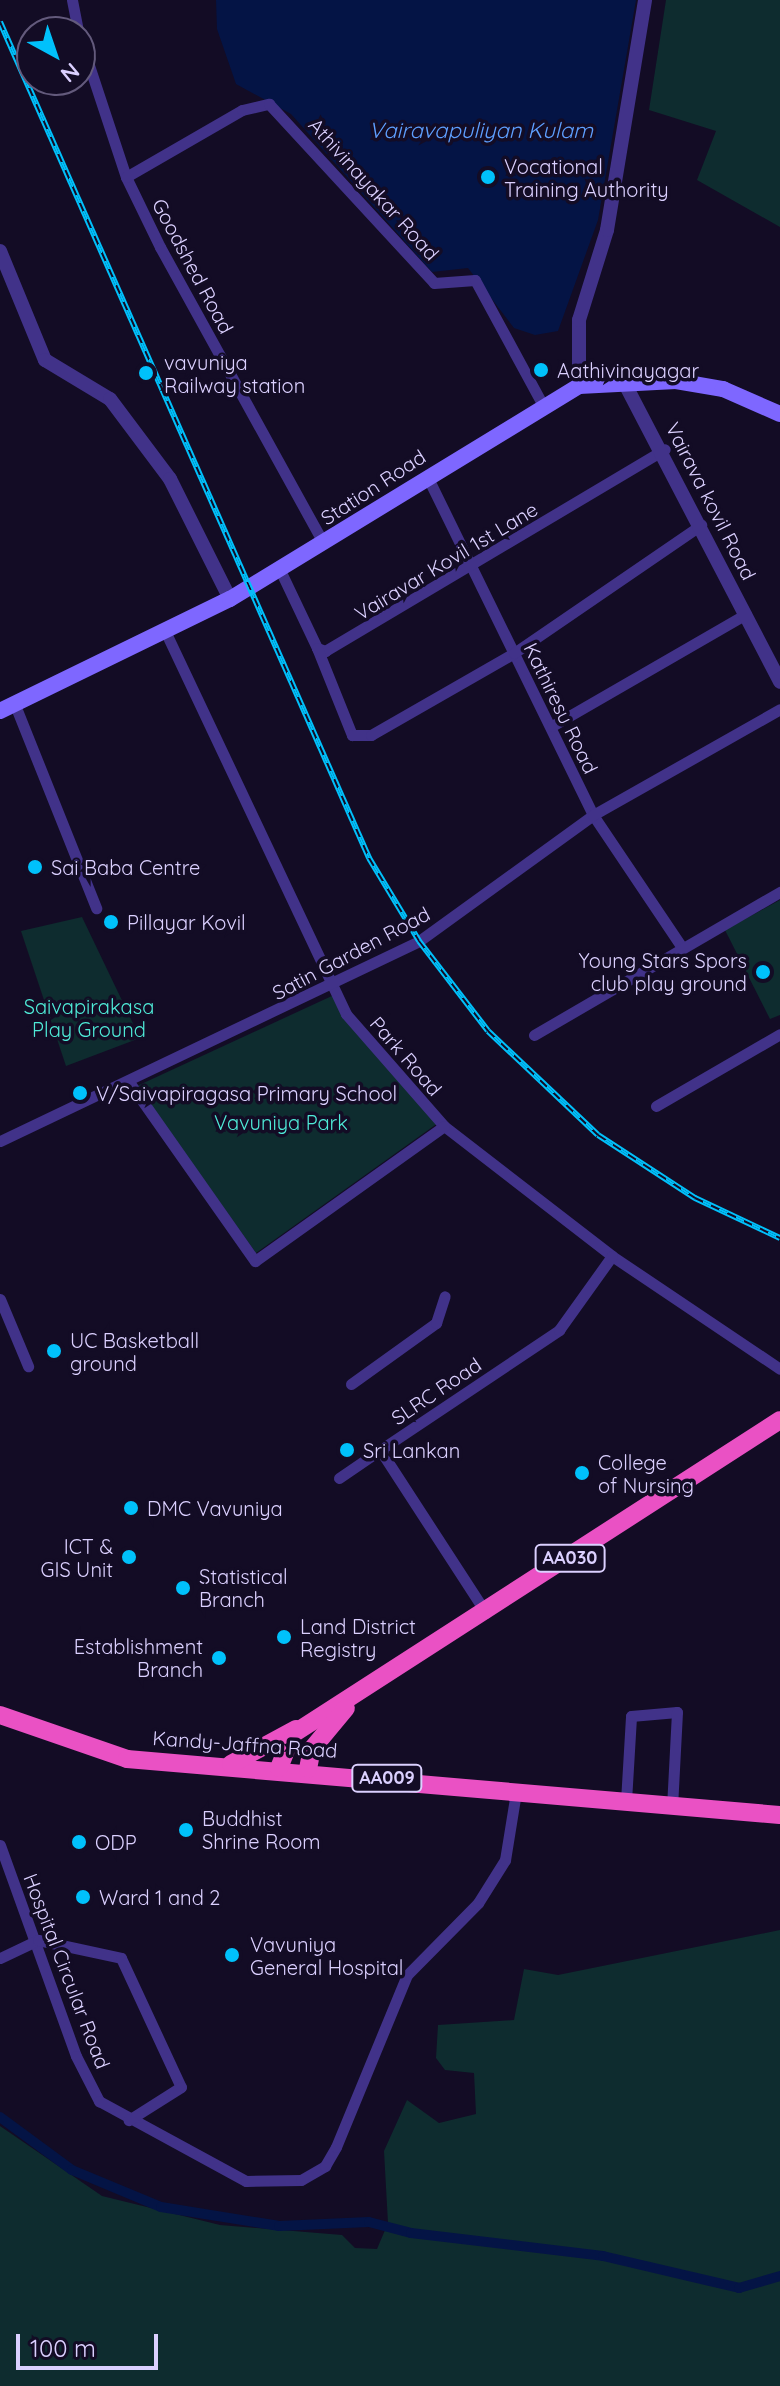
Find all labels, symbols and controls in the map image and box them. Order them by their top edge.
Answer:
north arrow [16,16,96,96]
text: N [55,57,85,89]
street label: Athivinayakar Road [304,113,444,265]
water label: Vairavapuliyan Kulam [369,118,593,144]
place label: Vocational Training Authority [504,154,669,201]
marker: Vocational Training Authority [479,168,497,186]
street label: Goodshed Road [147,194,239,338]
place label: vavuniya Railway station [164,350,305,397]
place label: Aathivinayagar [557,358,699,382]
marker: Aathivinayagar [532,361,550,379]
marker: vavuniya Railway station [135,362,157,384]
street label: Vairava kovil Road [661,418,761,584]
street label: Station Road [316,444,430,530]
street label: Vairavar Kovil 1st Lane [350,497,542,625]
street label: Kathiresu Road [519,639,603,777]
place label: Sai Baba Centre [51,855,200,879]
marker: Sai Baba Centre [26,858,44,876]
street label: Satin Garden Road [268,901,434,1005]
place label: Pillayar Kovil [127,910,246,934]
marker: Pillayar Kovil [102,913,120,931]
place label: Young Stars Spors club play ground [578,948,747,995]
marker: Young Stars Spors club play ground [754,963,772,981]
park label: Saivapirakasa Play Ground [24,995,154,1042]
street label: Park Road [365,1011,447,1101]
place label: V/Saivapiragasa Primary School [96,1081,397,1105]
marker: V/Saivapiragasa Primary School [71,1084,89,1102]
park label: Vavuniya Park [214,1110,348,1134]
place label: UC Basketball ground [70,1328,199,1375]
marker: UC Basketball ground [45,1342,63,1360]
street label: SLRC Road [387,1352,485,1430]
place label: Sri Lankan [363,1438,460,1462]
marker: Sri Lankan [338,1441,356,1459]
place label: College of Nursing [598,1450,694,1497]
marker: College of Nursing [573,1464,591,1482]
place label: DMC Vavuniya [147,1496,283,1520]
marker: DMC Vavuniya [122,1499,140,1517]
place label: ICT & GIS Unit [41,1534,113,1581]
road number: AA030 [534,1544,606,1572]
marker: ICT & GIS Unit [120,1548,138,1566]
place label: Statistical Branch [199,1564,288,1611]
marker: Statistical Branch [174,1579,192,1597]
place label: Land District Registry [300,1614,416,1661]
marker: Land District Registry [275,1628,293,1646]
place label: Establishment Branch [74,1634,203,1681]
marker: Establishment Branch [210,1649,228,1667]
street label: Kandy-Jaffna Road [152,1726,338,1762]
road number: AA009 [351,1764,423,1792]
place label: Buddhist Shrine Room [202,1806,321,1853]
marker: Buddhist Shrine Room [177,1821,195,1839]
place label: ODP [95,1830,137,1854]
marker: ODP [70,1833,88,1851]
street label: Hospital Circular Road [19,1870,115,2072]
place label: Ward 1 and 2 [99,1885,220,1909]
marker: Ward 1 and 2 [74,1888,92,1906]
place label: Vavuniya General Hospital [250,1932,403,1979]
marker: Vavuniya General Hospital [221,1944,243,1966]
scale bar [20,2318,162,2368]
text: 100 m [30,2333,96,2363]

